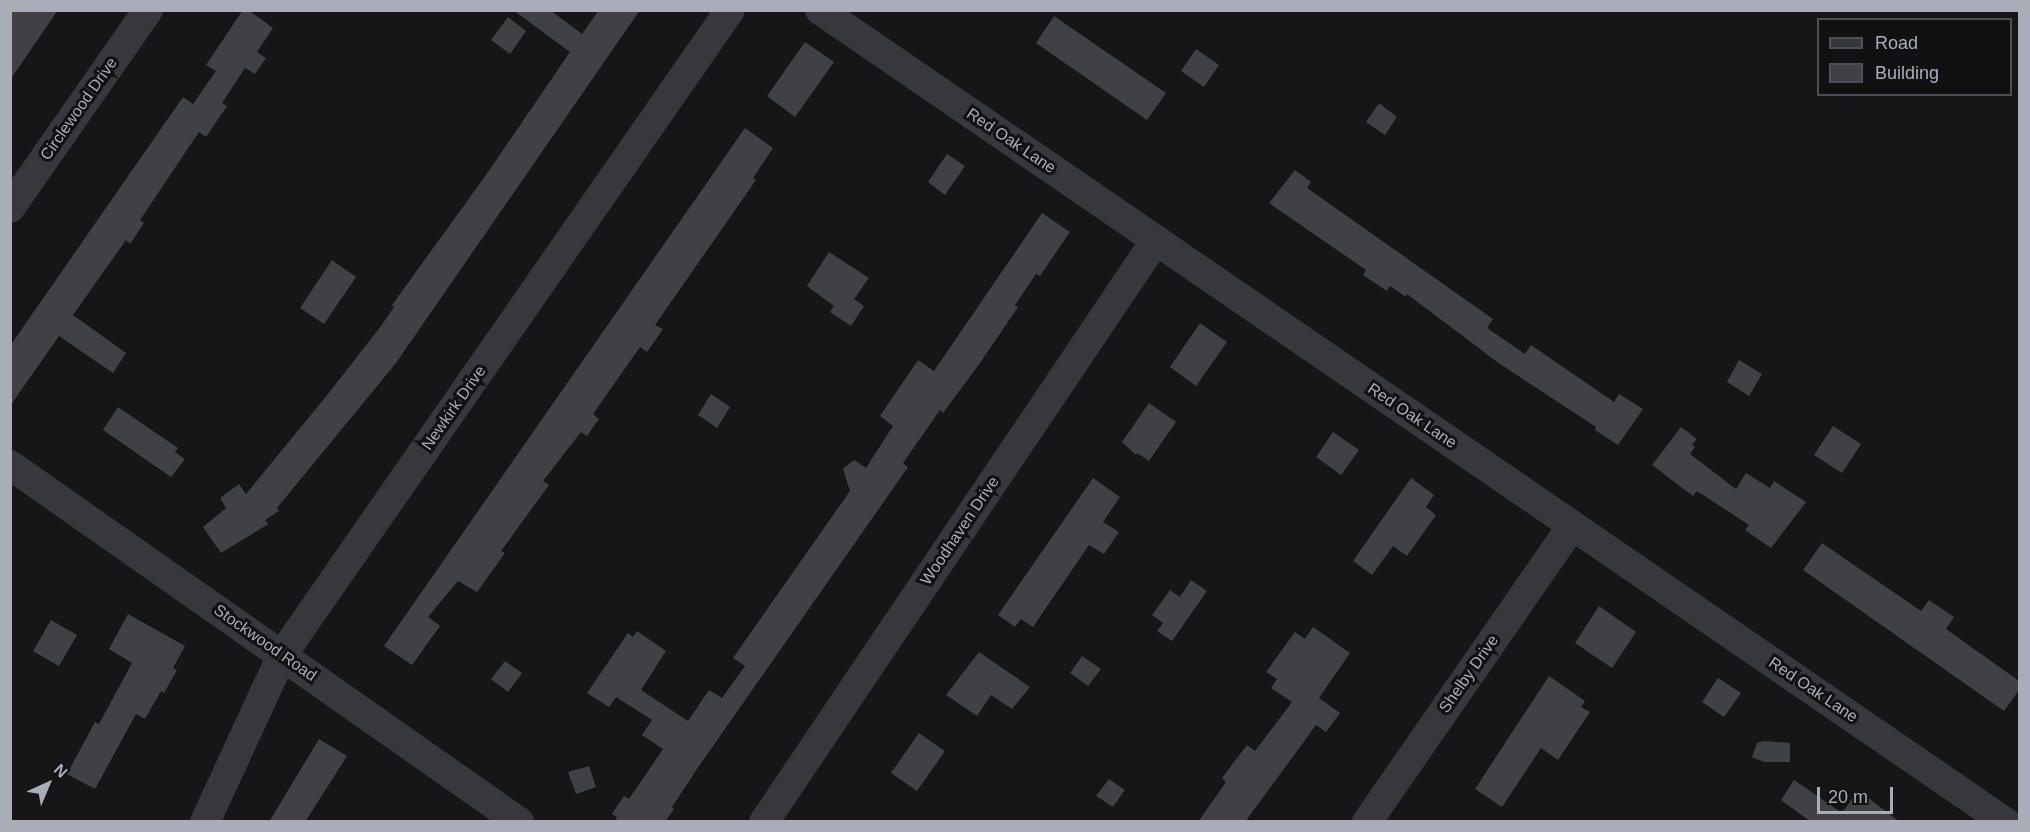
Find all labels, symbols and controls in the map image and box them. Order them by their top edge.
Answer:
legend [1817,18,2012,96]
text: Road [1875,33,1918,53]
street label: Circlewood Drive [36,54,122,164]
text: Building [1875,63,1939,83]
street label: Red Oak Lane [963,104,1059,178]
street label: Newkirk Drive [418,362,490,454]
street label: Red Oak Lane [1364,379,1460,453]
street label: Woodhaven Drive [917,473,1003,589]
street label: Stockwood Road [210,600,320,686]
street label: Shelby Drive [1435,631,1503,717]
street label: Red Oak Lane [1765,653,1861,727]
north arrow [18,754,78,814]
text: N [51,761,71,781]
scale bar [1820,775,1896,813]
text: 20 m [1828,787,1868,807]

